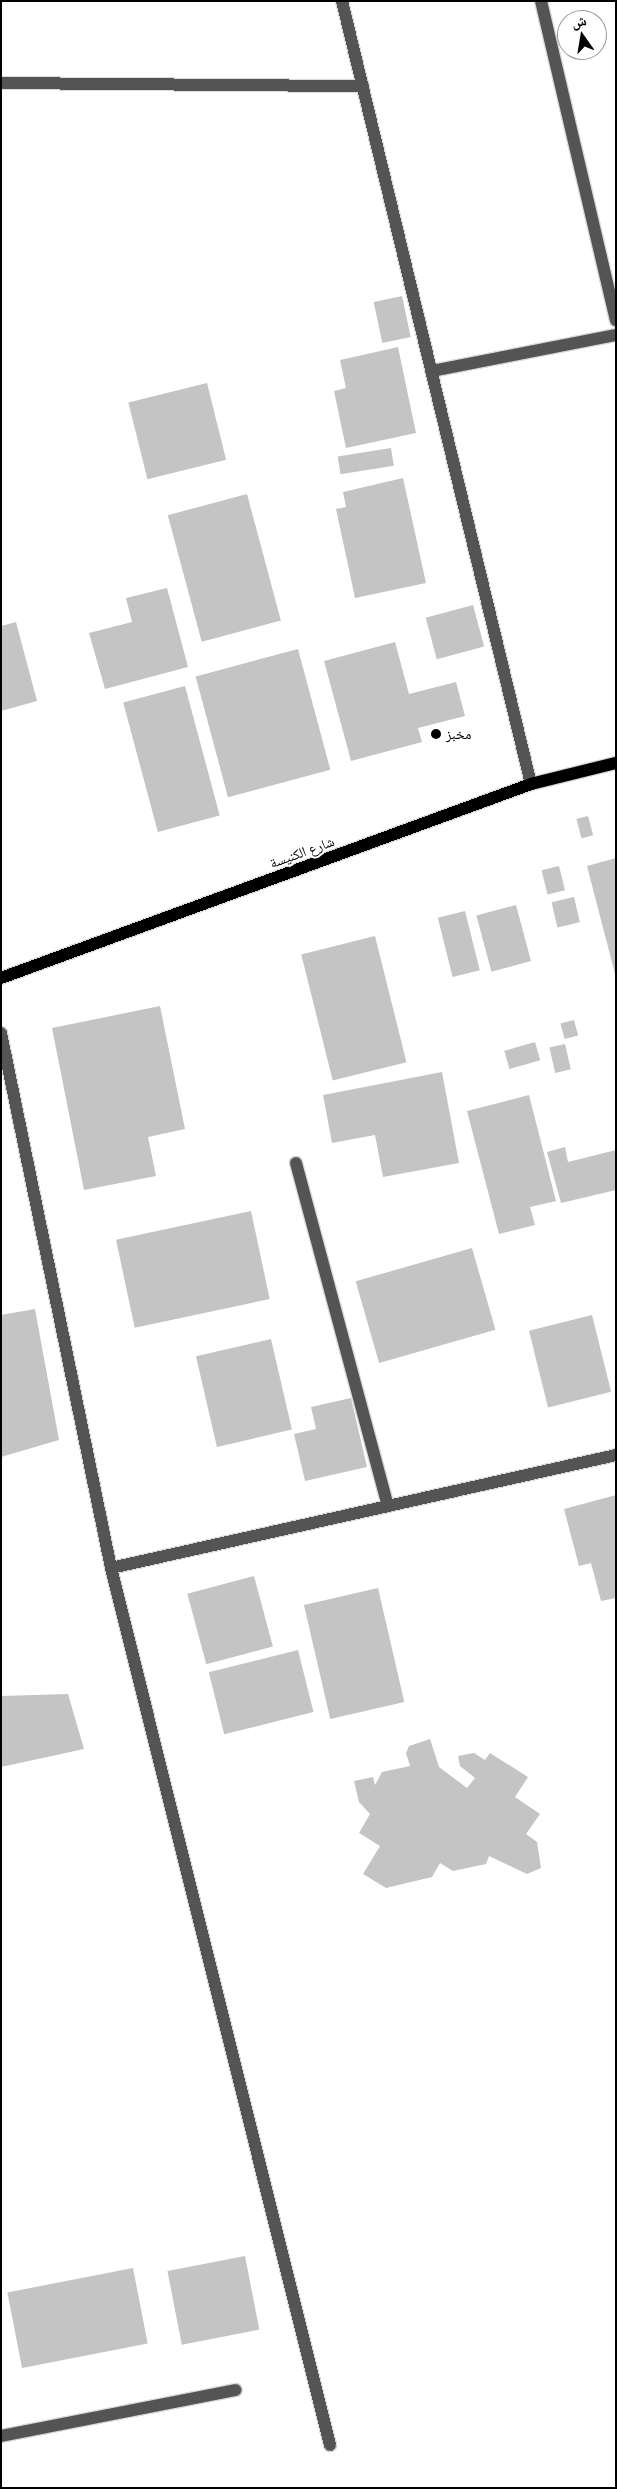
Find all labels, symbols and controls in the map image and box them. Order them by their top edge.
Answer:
north arrow [557,10,607,60]
text: ش [570,12,588,31]
place label: مخبز [446,726,471,742]
marker: مخبز [430,728,442,740]
street label: شارع الكنيسة [267,833,337,871]

